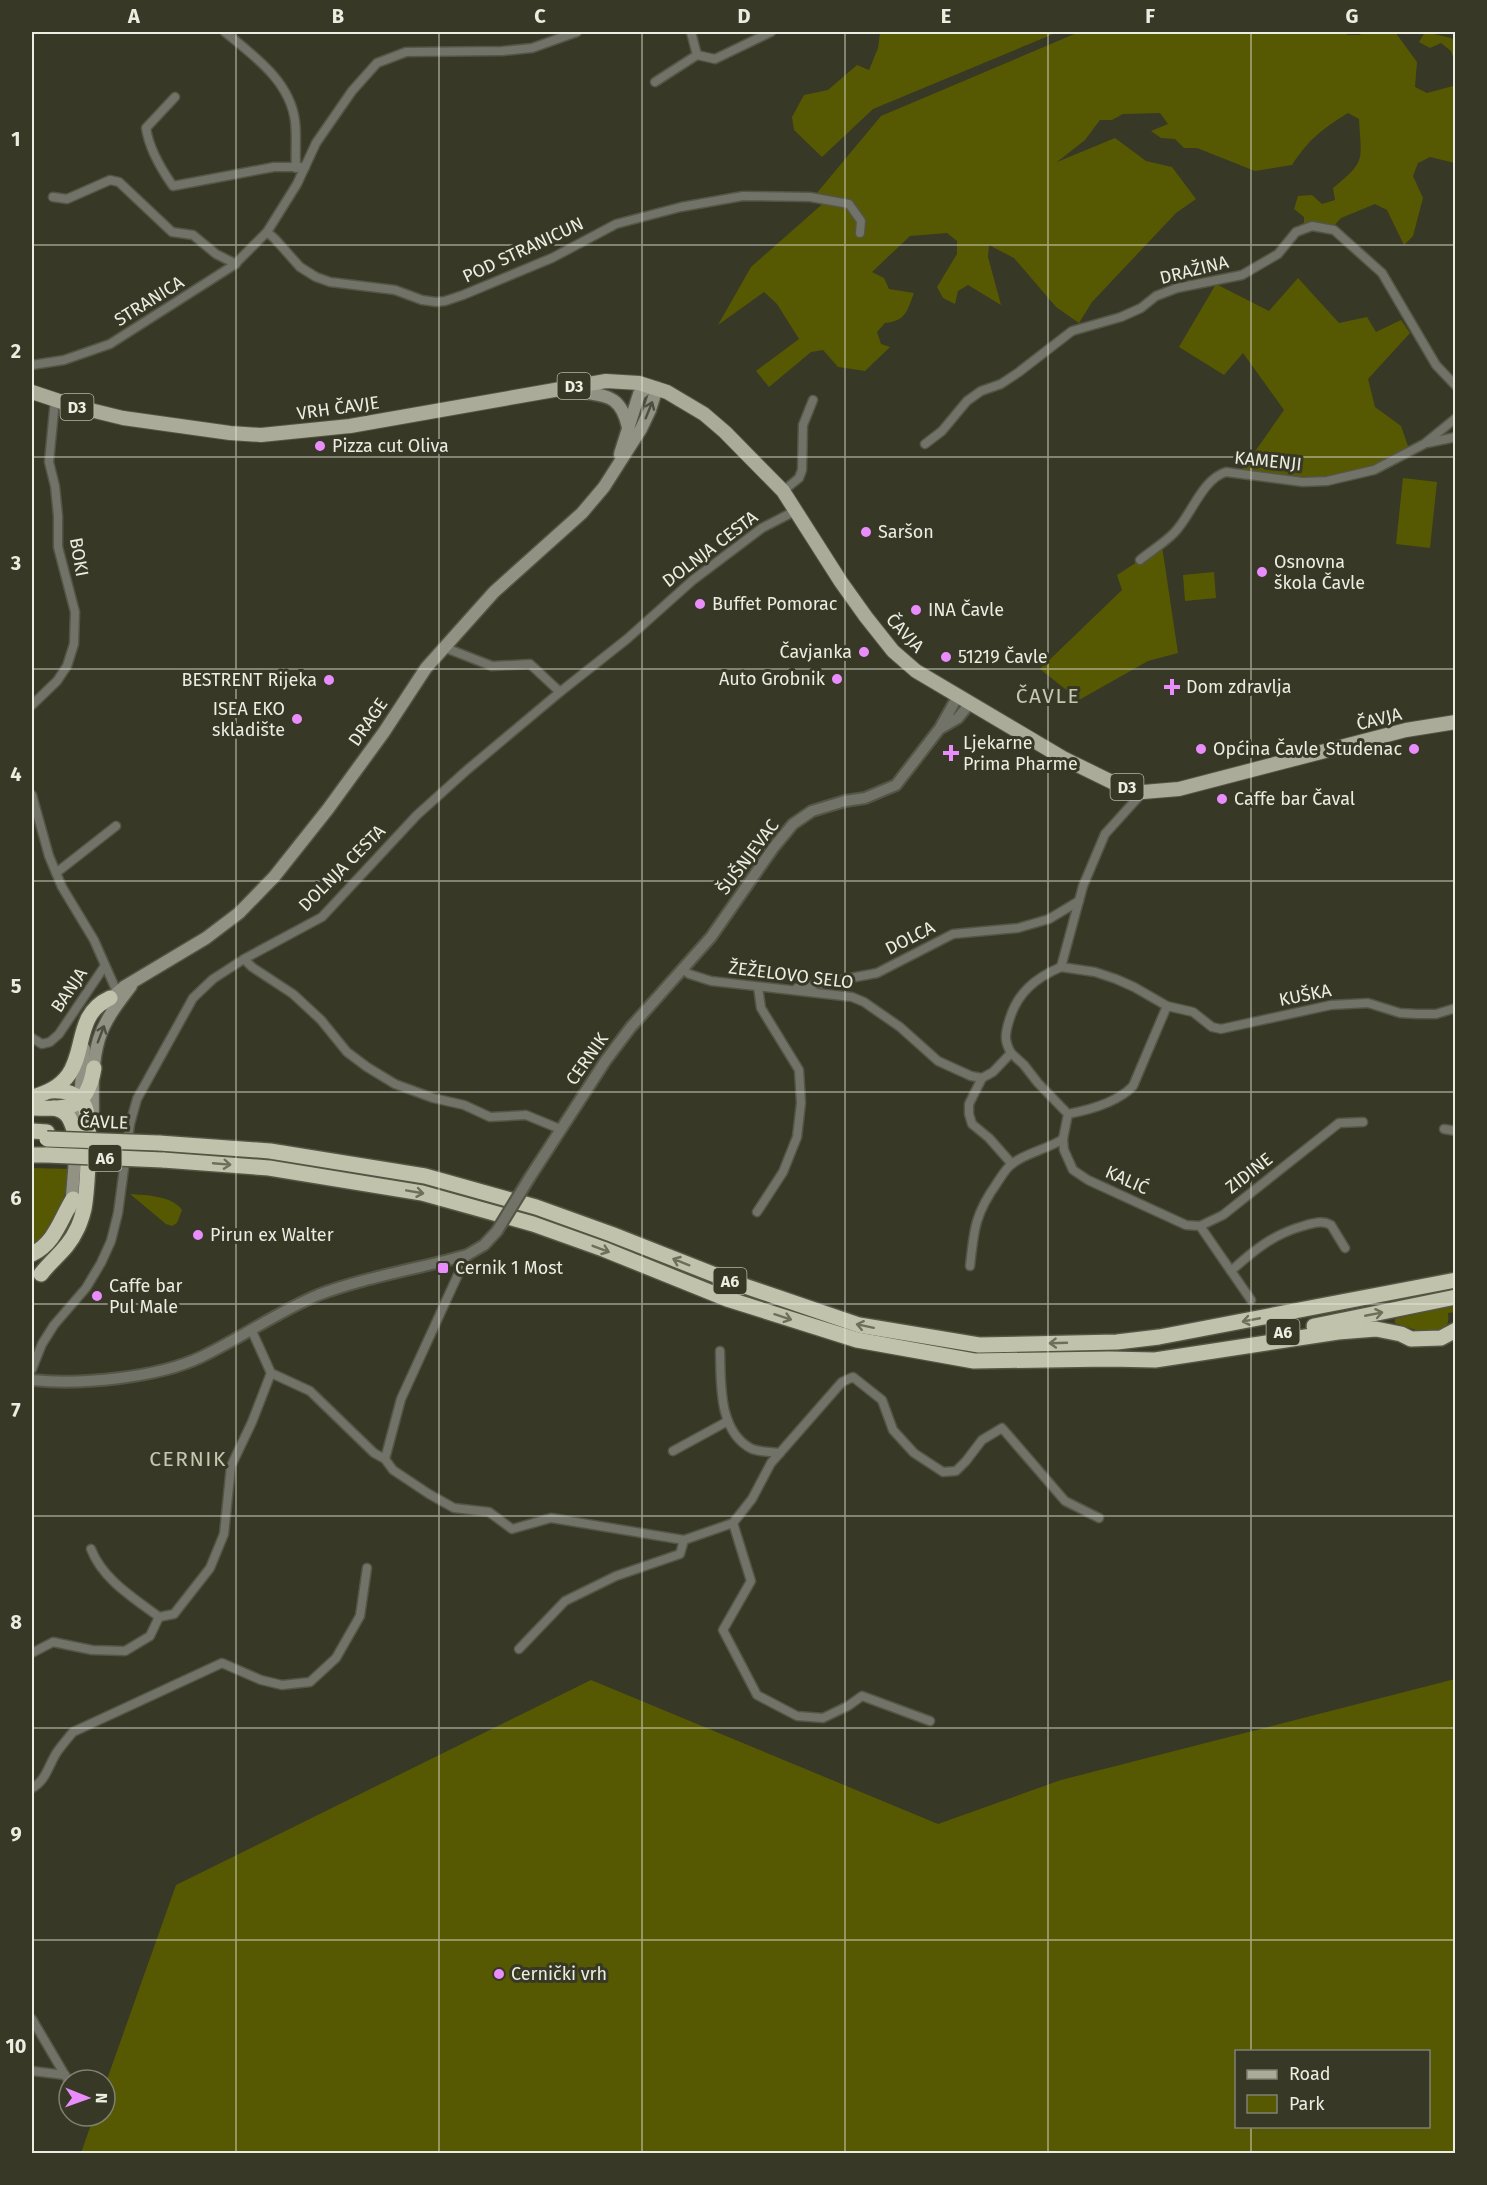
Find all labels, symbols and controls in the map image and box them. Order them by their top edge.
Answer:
text: A [127,4,141,28]
text: B [332,4,344,28]
text: C [534,4,546,28]
text: D [737,4,751,28]
text: E [941,4,951,28]
text: F [1145,4,1155,28]
text: G [1346,4,1358,28]
text: 1 [11,127,21,151]
street label: POD STRANICUN [459,212,587,288]
street label: DRAŽINA [1157,251,1231,289]
street label: STRANICA [110,271,188,331]
text: 2 [11,339,21,363]
road number: D3 [558,373,590,399]
street label: VRH ČAVJE [295,391,381,425]
road number: D3 [60,394,94,420]
one-way arrow [644,402,655,420]
place label: Pizza cut Oliva [332,435,449,457]
marker: Pizza cut Oliva [313,439,327,453]
street label: KAMENJI [1233,447,1303,475]
street label: DOLNJA CESTA [658,506,763,592]
place label: Saršon [878,521,934,543]
marker: Saršon [859,525,873,539]
street label: BOKI [65,536,93,578]
text: 3 [10,551,21,575]
place label: Osnovna škola Čavle [1274,551,1365,594]
marker: Osnovna škola Čavle [1255,565,1269,579]
place label: Buffet Pomorac [712,593,838,615]
marker: Buffet Pomorac [693,597,707,611]
place label: INA Čavle [928,599,1004,621]
marker: INA Čavle [909,603,923,617]
street label: ČAVJA [881,609,929,658]
place label: Čavjanka [780,641,852,663]
marker: Čavjanka [857,645,871,659]
place label: 51219 Čavle [958,646,1048,668]
marker: 51219 Čavle [939,650,953,664]
place label: Auto Grobnik [719,668,826,690]
place label: BESTRENT Rijeka [181,669,317,691]
marker: Auto Grobnik [830,672,844,686]
marker: BESTRENT Rijeka [322,673,336,687]
place label: Dom zdravlja [1186,676,1292,698]
marker: Dom zdravlja [1163,678,1181,696]
district label: ČAVLE [1016,683,1080,709]
street label: DRAGE [344,694,392,750]
place label: ISEA EKO skladište [212,698,285,741]
street label: ČAVJA [1354,703,1405,735]
marker: ISEA EKO skladište [290,712,304,726]
place label: Ljekarne Prima Pharme [963,732,1078,775]
place label: Općina Čavle [1213,738,1318,760]
place label: Studenac [1326,738,1402,760]
marker: Općina Čavle [1194,742,1208,756]
marker: Studenac [1407,742,1421,756]
marker: Ljekarne Prima Pharme [944,746,958,760]
text: 4 [10,762,22,786]
road number: D3 [1110,774,1144,800]
place label: Caffe bar Čaval [1234,788,1355,810]
marker: Caffe bar Čaval [1215,792,1229,806]
street label: ŠUŠNJEVAC [712,815,784,899]
street label: DOLNJA CESTA [294,820,390,916]
street label: DOLCA [882,916,939,960]
street label: ŽEŽELOVO SELO [727,956,855,994]
street label: BANJA [46,963,92,1017]
text: 5 [11,974,22,998]
street label: KUŠKA [1277,979,1334,1011]
one-way arrow [97,1025,108,1044]
street label: CERNIK [561,1028,613,1089]
street label: ČAVLE [79,1110,129,1134]
road number: A6 [88,1145,122,1171]
street label: ZIDINE [1221,1148,1277,1198]
one-way arrow [211,1158,231,1169]
street label: KALIĆ [1102,1161,1152,1199]
text: 6 [10,1186,22,1210]
one-way arrow [404,1187,424,1198]
place label: Pirun ex Walter [210,1224,334,1246]
marker: Pirun ex Walter [191,1228,205,1242]
one-way arrow [591,1244,610,1255]
one-way arrow [672,1256,691,1267]
place label: Cernik 1 Most [455,1257,564,1279]
marker: Cernik 1 Most [436,1261,450,1275]
road number: A6 [714,1268,746,1294]
place label: Caffe bar Pul Male [109,1275,182,1318]
marker: Caffe bar Pul Male [90,1289,104,1303]
one-way arrow [1364,1308,1383,1319]
one-way arrow [773,1312,792,1323]
one-way arrow [1242,1315,1262,1326]
road number: A6 [1266,1319,1300,1345]
one-way arrow [856,1320,875,1331]
one-way arrow [1049,1338,1069,1349]
text: 7 [11,1398,21,1422]
district label: CERNIK [149,1446,227,1472]
text: 8 [10,1610,22,1634]
text: 9 [10,1822,22,1846]
place label: Cernički vrh [511,1963,607,1985]
marker: Cernički vrh [492,1967,506,1981]
text: 10 [6,2034,26,2058]
legend [1235,2050,1430,2128]
text: Road [1289,2063,1331,2085]
north arrow [57,2068,117,2128]
text: N [92,2093,111,2104]
text: Park [1289,2093,1325,2115]

